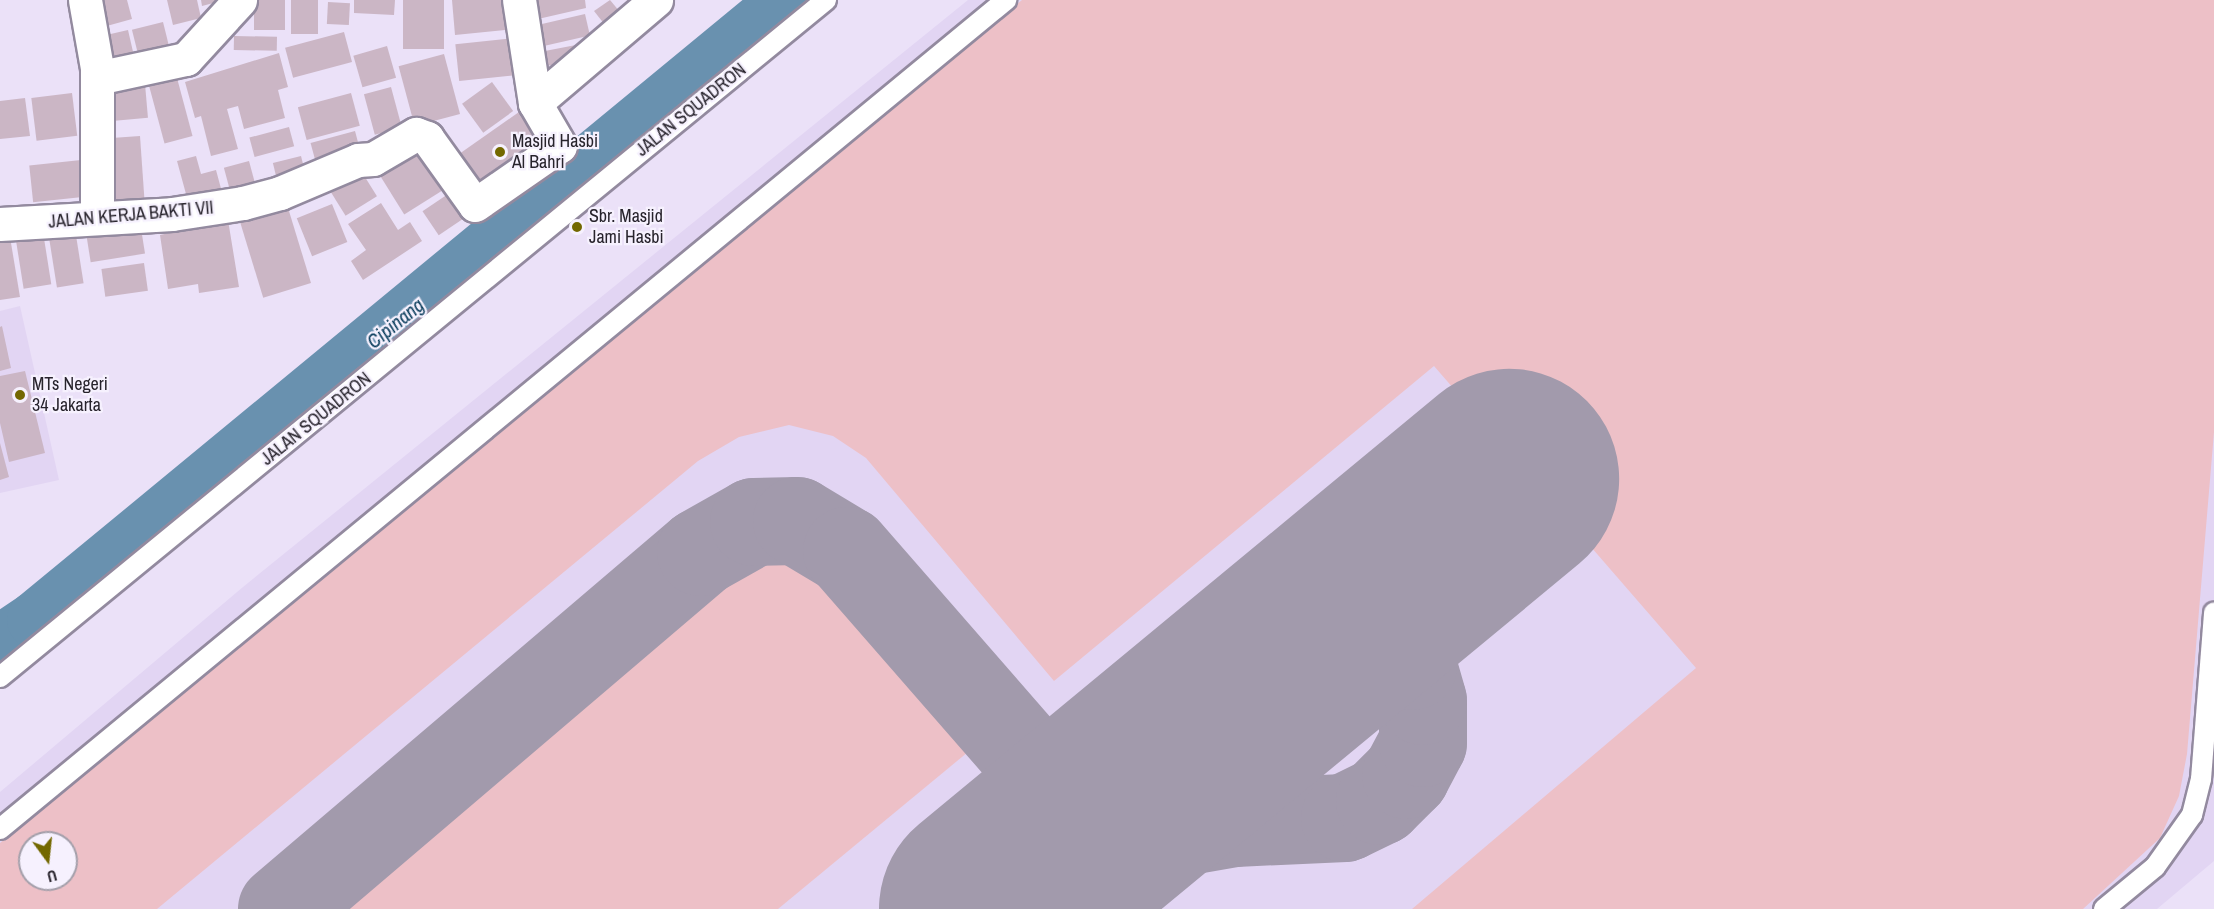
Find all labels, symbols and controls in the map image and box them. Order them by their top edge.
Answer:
street label: JALAN SQUADRON [632,59,750,161]
place label: Masjid Hasbi Al Bahri [512,131,598,174]
marker: Masjid Hasbi Al Bahri [493,145,507,159]
street label: JALAN KERJA BAKTI VII [47,197,215,233]
place label: Sbr. Masjid Jami Hasbi [589,206,664,248]
marker: Sbr. Masjid Jami Hasbi [570,220,584,234]
water label: Cipinang [362,293,428,353]
street label: JALAN SQUADRON [257,368,375,470]
place label: MTs Negeri 34 Jakarta [32,374,108,416]
marker: MTs Negeri 34 Jakarta [13,388,27,402]
north arrow [18,831,78,891]
text: U [45,865,60,888]

